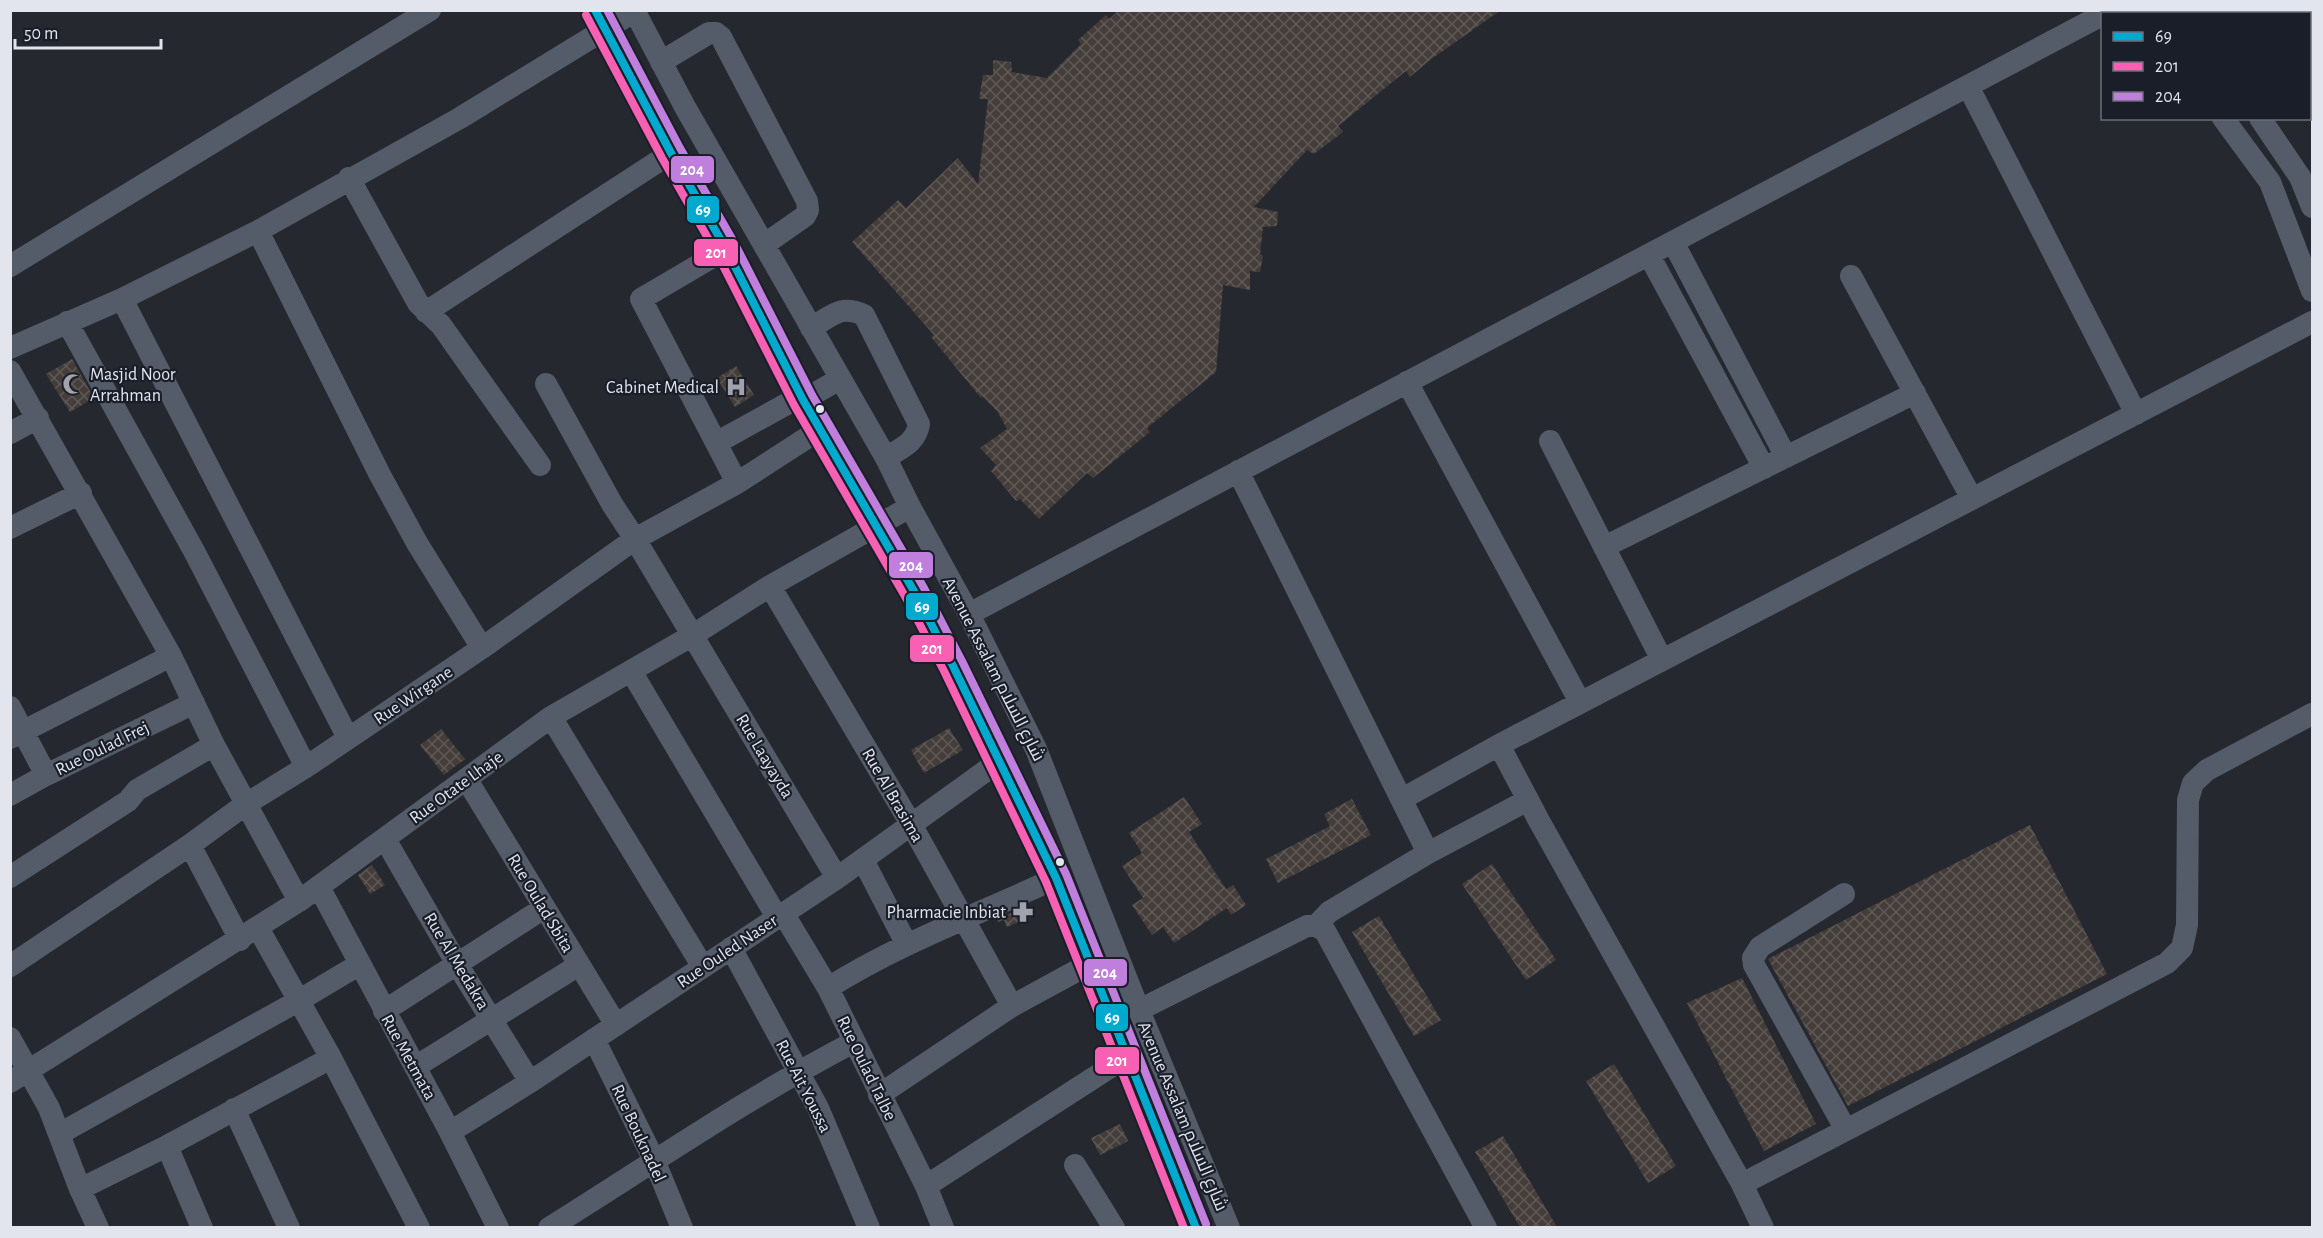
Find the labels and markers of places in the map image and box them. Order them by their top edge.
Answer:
place label: Masjid Noor Arrahman [90,366,176,405]
mosque icon: Masjid Noor Arrahman [61,372,85,396]
hospital icon: Cabinet Medical [724,375,748,399]
place label: Cabinet Medical [606,379,719,397]
unlabelled marker [814,403,826,415]
unlabelled marker [1054,856,1066,868]
pharmacy icon: Pharmacie Inbiat [1011,900,1035,924]
place label: Pharmacie Inbiat [886,904,1006,922]

